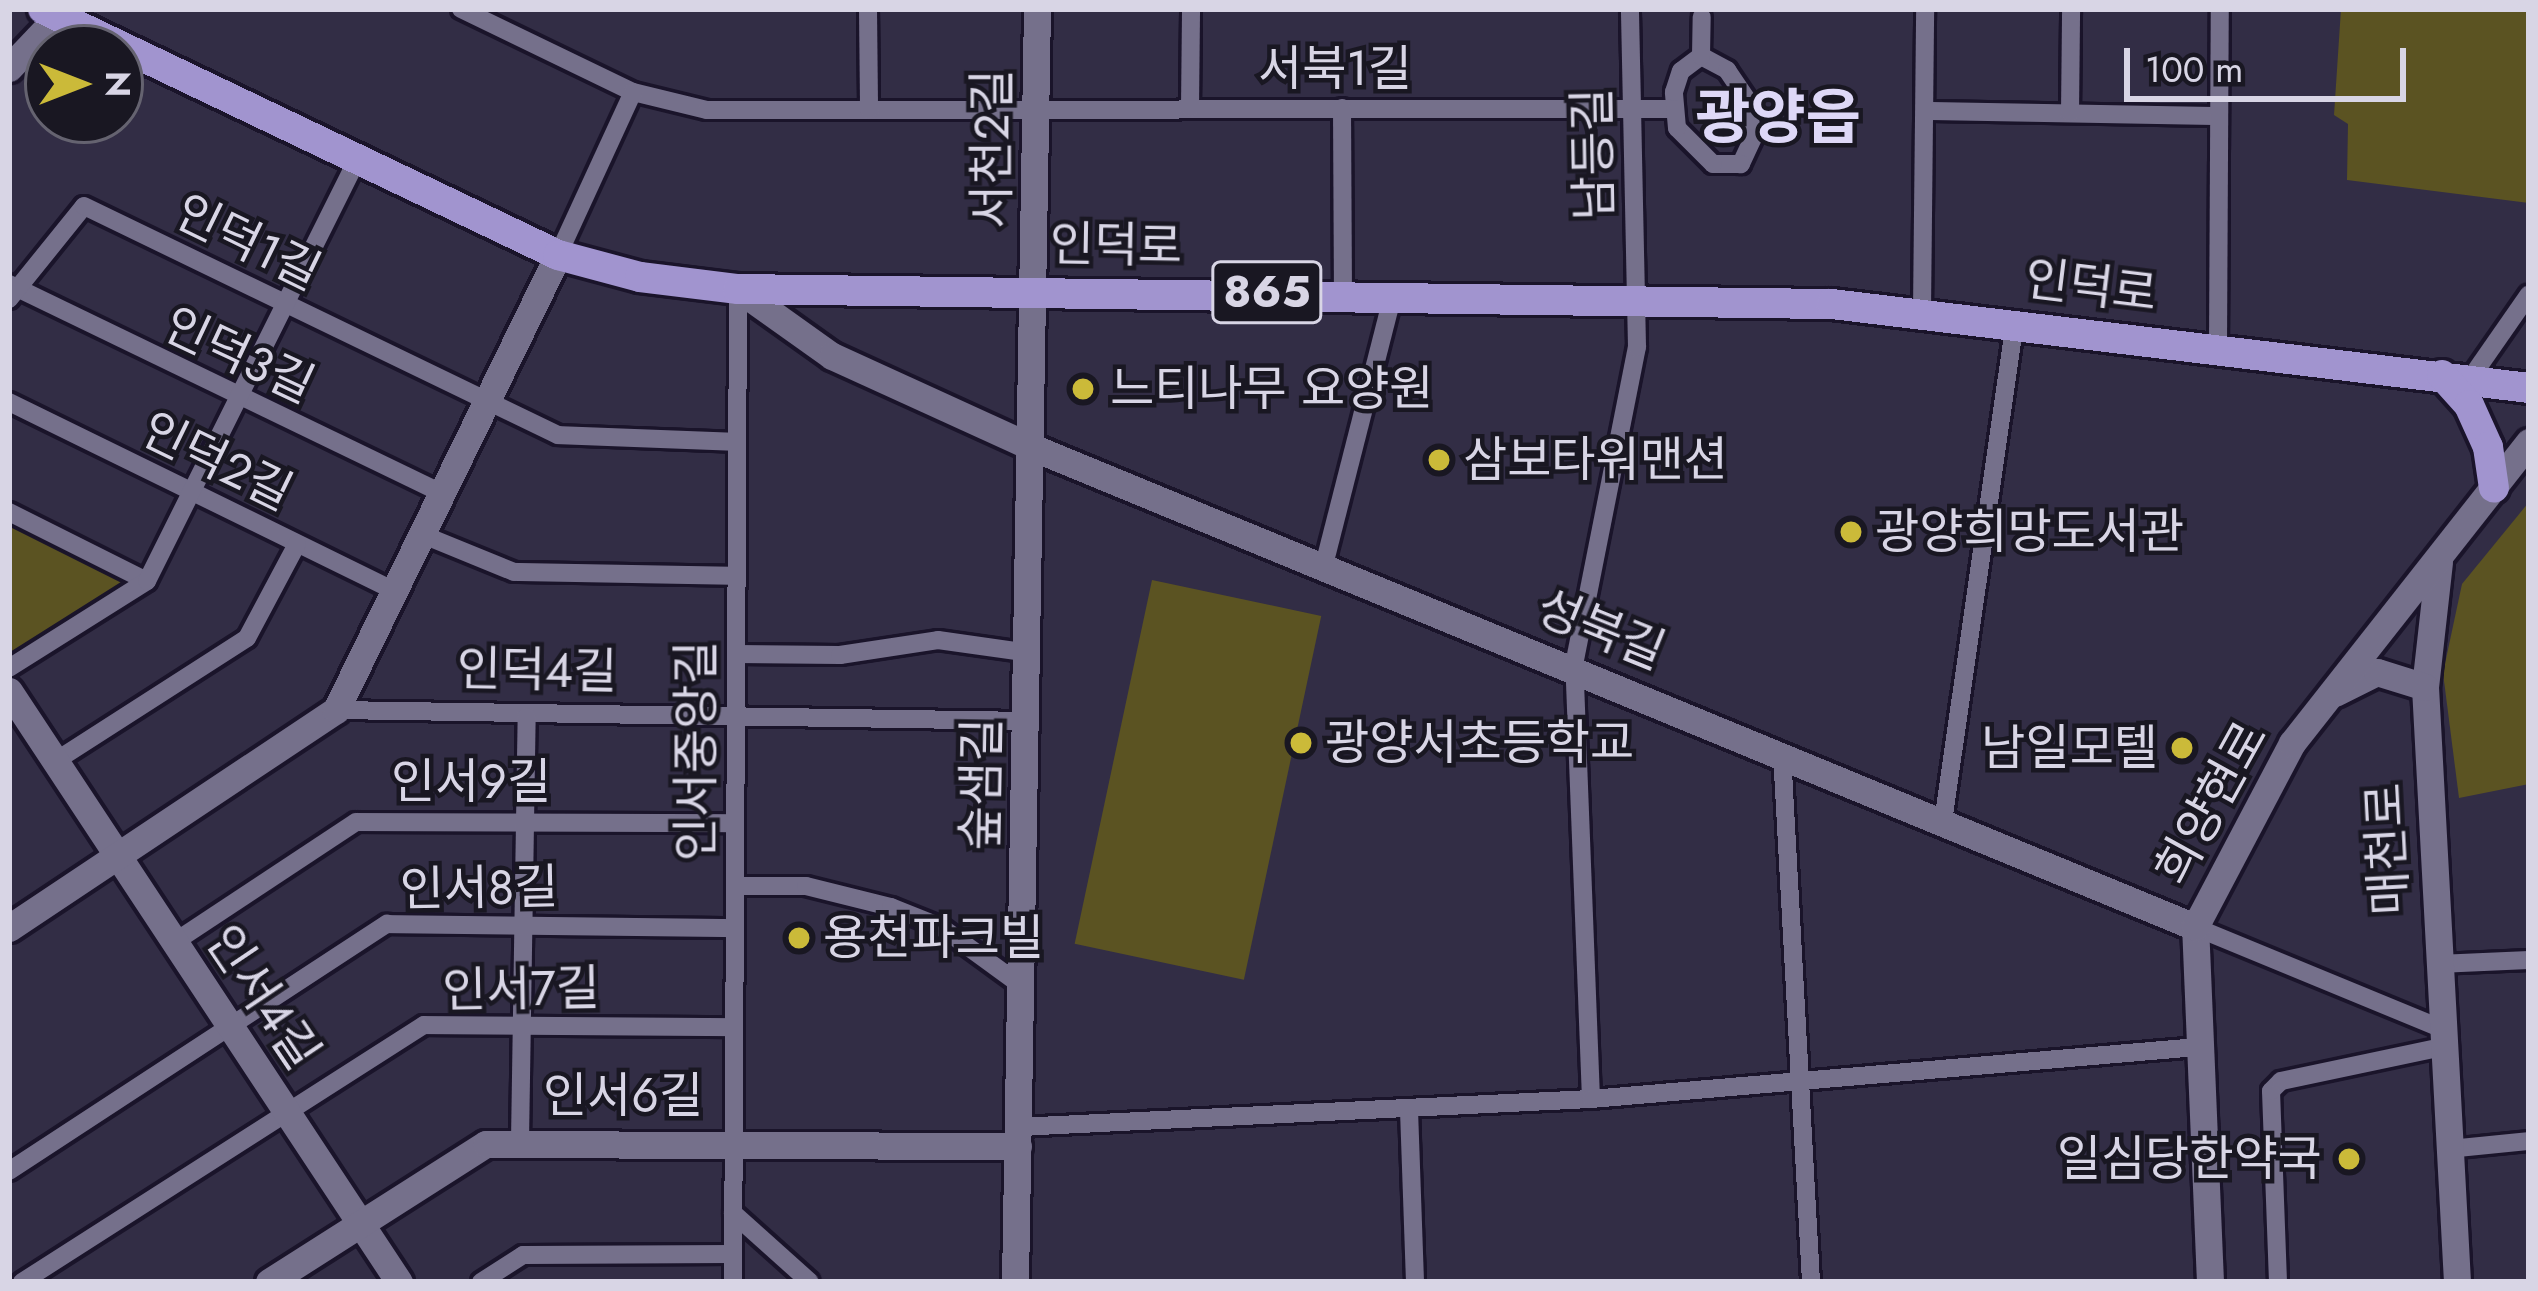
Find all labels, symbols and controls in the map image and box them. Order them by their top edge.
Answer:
north arrow [24,24,144,144]
scale bar [2130,24,2412,98]
street label: 서북1길 [1258,40,1412,98]
text: 100 m [2145,43,2243,95]
street label: 서천2길 [963,69,1021,229]
text: N [94,71,141,97]
district label: 광양읍 [1695,81,1861,153]
street label: 남등길 [1563,87,1623,221]
street label: 인덕1길 [166,182,330,302]
street label: 인덕로 [1049,215,1183,275]
street label: 인덕로 [2022,249,2160,323]
road number: 865 [1210,253,1324,331]
street label: 인덕3길 [155,295,323,415]
place label: 느티나무 요양원 [1110,360,1434,418]
marker: 느티나무 요양원 [1067,373,1099,405]
street label: 인덕2길 [133,400,301,522]
place label: 삼보타워맨션 [1463,431,1728,489]
marker: 삼보타워맨션 [1426,447,1452,473]
place label: 광양희망도서관 [1875,503,2184,561]
marker: 광양희망도서관 [1838,519,1864,545]
street label: 성북길 [1529,577,1673,681]
street label: 인덕4길 [456,640,618,700]
street label: 인서중앙길 [667,641,725,861]
street label: 희양현로 [2143,712,2279,894]
place label: 광양서초등학교 [1325,714,1634,772]
street label: 숲샘길 [951,717,1011,851]
place label: 남일모텔 [1981,719,2158,777]
marker: 광양서초등학교 [1288,730,1314,756]
marker: 남일모텔 [2169,735,2195,761]
street label: 인서9길 [391,753,551,811]
street label: 매천로 [2355,781,2419,917]
street label: 인서8길 [399,858,559,918]
place label: 용천파크빌 [823,909,1044,967]
street label: 인서4길 [194,914,332,1080]
marker: 용천파크빌 [786,925,812,951]
street label: 인서7길 [442,959,600,1019]
street label: 인서6길 [543,1067,703,1125]
place label: 일심당한약국 [2057,1130,2322,1188]
marker: 일심당한약국 [2333,1143,2365,1175]

